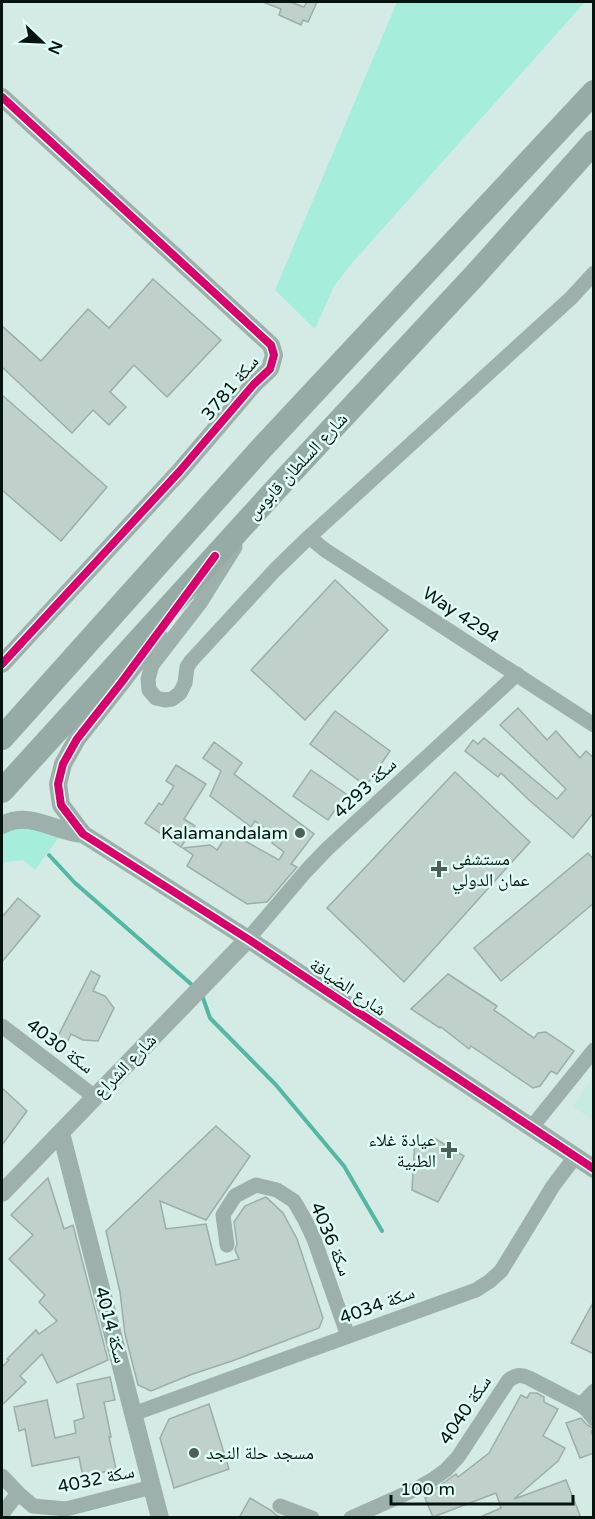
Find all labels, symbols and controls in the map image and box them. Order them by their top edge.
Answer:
north arrow [12,12,72,72]
text: N [43,38,67,57]
street label: سكة 3781 [196,351,264,425]
street label: شارع السلطان قابوس [242,408,352,524]
street label: Way 4294 [419,582,503,648]
street label: سكة 4293 [329,753,401,823]
place label: Kalamandalam [161,822,288,844]
marker: Kalamandalam [293,826,307,840]
place label: مستشفى عمان الدولي [452,848,530,895]
marker: مستشفى عمان الدولي [430,860,448,878]
street label: شارع الضيافة [305,953,391,1021]
street label: سكة 4030 [22,1014,98,1078]
street label: شارع الشراع [89,1029,161,1103]
place label: عيادة غلاء الطبية [368,1129,436,1172]
marker: عيادة غلاء الطبية [440,1141,458,1159]
street label: سكة 4036 [306,1199,356,1279]
street label: سكة 4034 [337,1281,417,1329]
street label: سكة 4014 [90,1284,132,1366]
street label: سكة 4040 [434,1371,496,1449]
place label: مسجد حلة النجد [206,1442,314,1464]
marker: مسجد حلة النجد [187,1446,201,1460]
street label: سكة 4032 [55,1460,137,1498]
scale bar [391,1468,572,1506]
text: 100 m [400,1478,455,1500]

